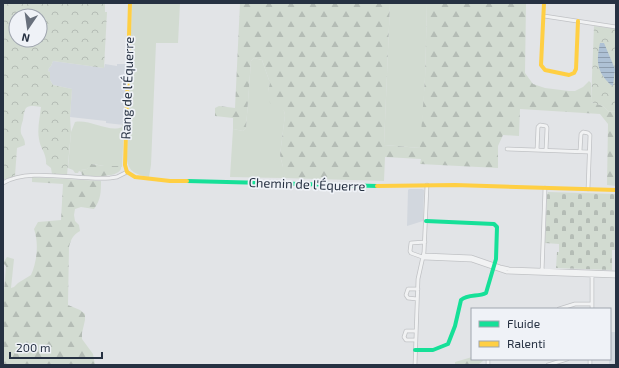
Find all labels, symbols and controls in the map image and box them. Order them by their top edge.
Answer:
north arrow [8,8,48,48]
text: N [20,31,31,45]
street label: Rang de l'Équerre [116,36,137,140]
street label: Chemin de l'Équerre [248,173,366,194]
legend [471,308,611,360]
text: Fluide [507,316,540,330]
scale bar [10,334,102,360]
text: Ralenti [507,336,546,350]
text: 200 m [16,340,50,354]

